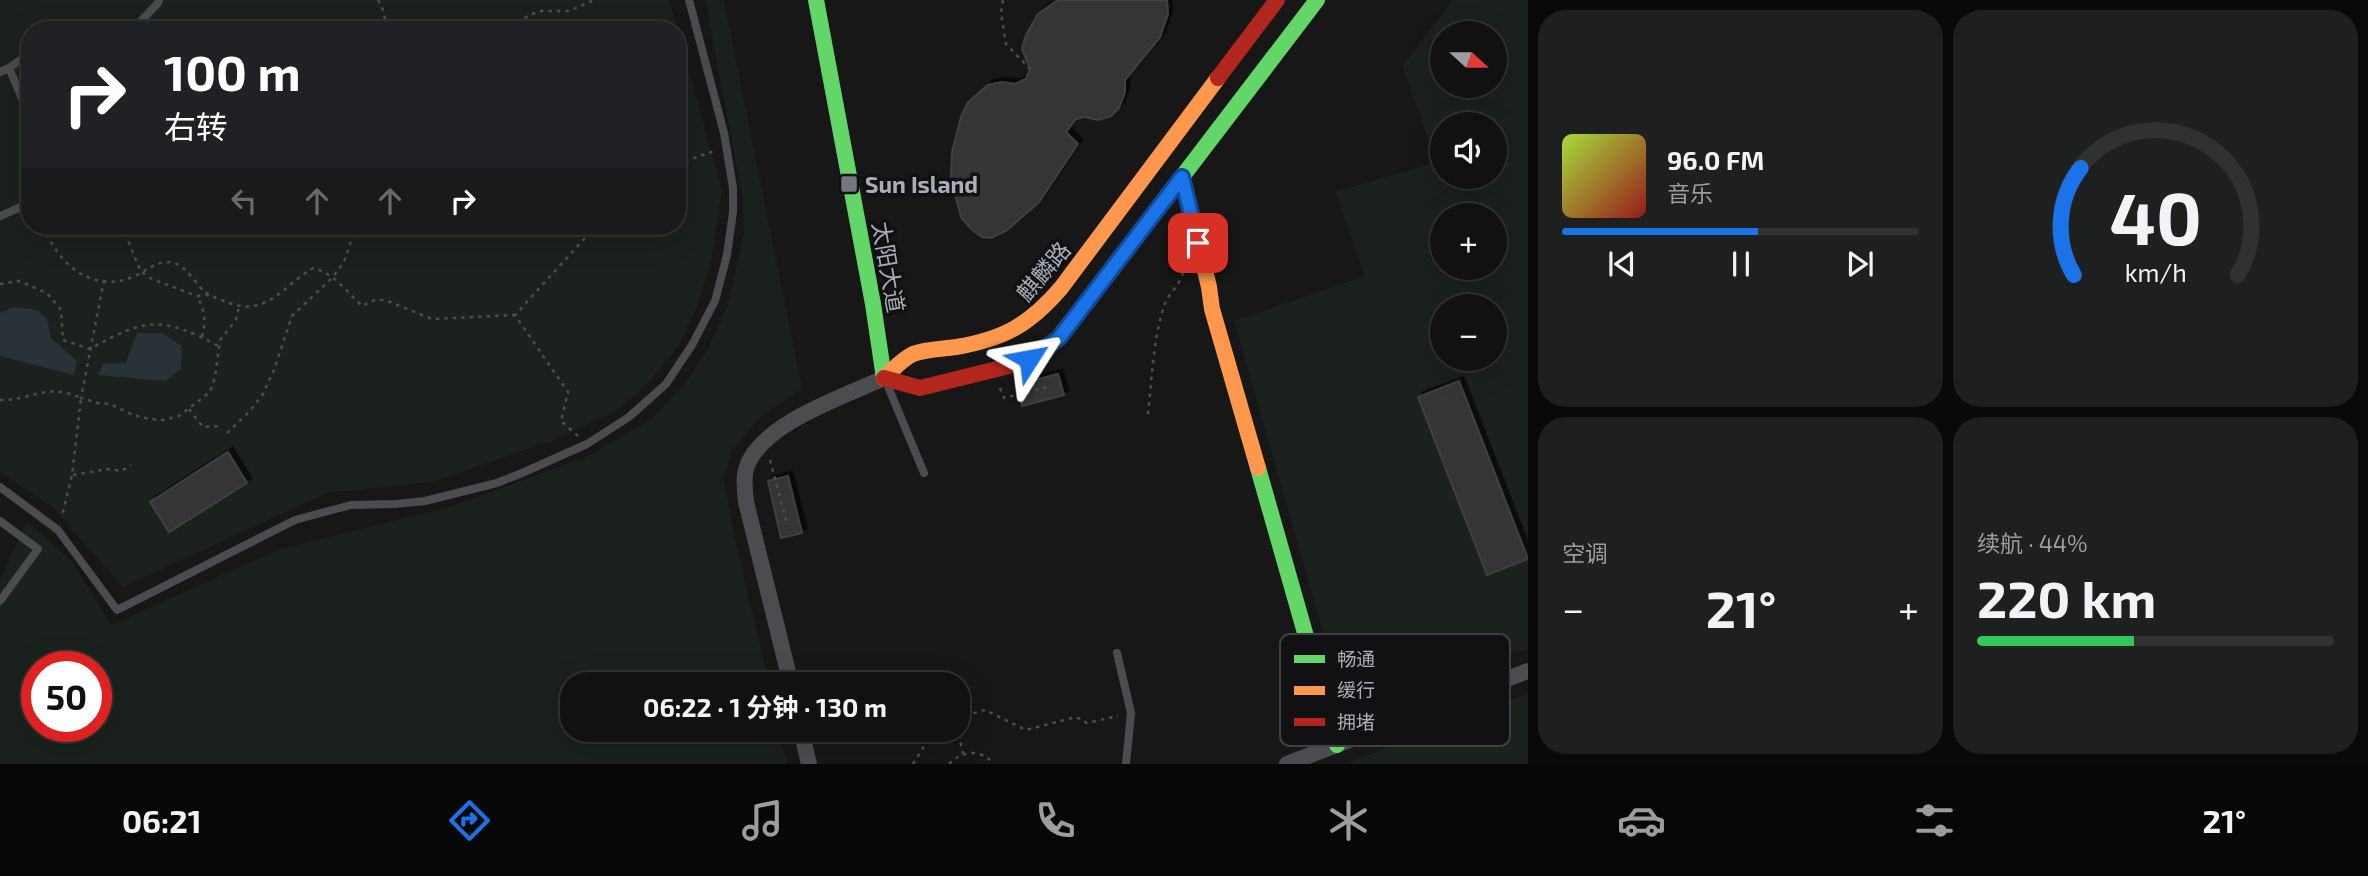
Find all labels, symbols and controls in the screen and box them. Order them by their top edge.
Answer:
north arrow [1430,21,1507,98]
map controls [1430,21,1507,371]
text: 100 m [164,42,301,101]
icon: right [49,49,140,140]
text: 右转 [164,107,228,145]
button: sound [1430,112,1507,189]
text: 96.0 FM [1667,144,1764,175]
place label: Sun Island [865,170,978,198]
text: 40 [2109,172,2202,260]
marker: Sun Island [839,174,859,194]
text: 音乐 [1667,179,1713,207]
icon: left [225,182,263,220]
icon: ahead [298,182,336,220]
icon: ahead [371,182,409,220]
icon: right [444,182,482,220]
button: + [1430,203,1507,280]
pin [1168,213,1228,273]
street label: 太阳大道 [867,219,911,315]
icon: arrive [1179,224,1217,262]
street label: 麒麟路 [1010,236,1076,306]
icon: previous [1603,245,1641,283]
icon: pause [1722,245,1760,283]
icon: next [1841,245,1879,283]
text: km/h [2124,257,2187,287]
button: − [1430,294,1507,371]
position arrow [992,322,1066,396]
text: 续航 · 44% [1977,529,2088,557]
text: 空调 [1562,539,1608,567]
text: 220 km [1977,566,2156,628]
text: 21° [1706,576,1776,638]
text: − [1562,585,1584,631]
text: + [1898,585,1919,631]
legend [1280,634,1510,746]
text: 畅通 [1337,647,1375,670]
speed limit sign: 50 [21,651,112,742]
text: 缓行 [1337,678,1375,701]
text: 06:22 · 1 分钟 · 130 m [643,691,887,722]
text: 拥堵 [1337,710,1375,733]
icon: directions [445,796,494,845]
icon: music [738,796,787,845]
icon: phone [1031,796,1080,845]
icon: climate [1324,796,1373,845]
icon: car [1617,796,1666,845]
icon: filters [1910,796,1959,845]
text: 06:21 [122,801,202,839]
text: 21° [2203,801,2246,839]

